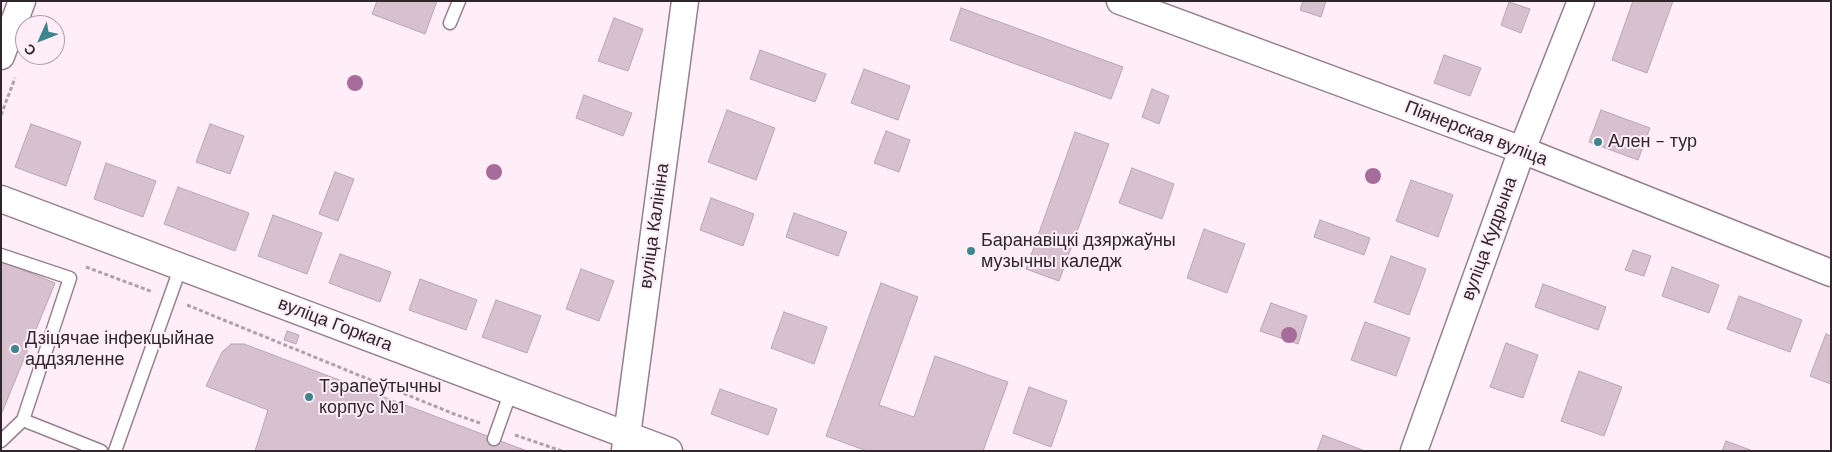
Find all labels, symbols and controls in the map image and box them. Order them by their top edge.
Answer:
north arrow [15,15,65,65]
text: С [20,40,40,60]
street label: Піянерская вуліца [1402,97,1550,171]
place label: Ален - тур [1608,131,1697,153]
marker: Ален - тур [1592,136,1604,148]
street label: вуліца Калініна [636,162,674,290]
street label: вуліца Кудрына [1458,174,1522,304]
place label: Баранавіцкі дзяржаўны музычны каледж [981,230,1176,272]
marker: Баранавіцкі дзяржаўны музычны каледж [965,245,977,257]
street label: вуліца Горкага [275,293,395,357]
place label: Дзіцячае інфекцыйнае аддзяленне [25,328,214,370]
marker: Дзіцячае інфекцыйнае аддзяленне [9,343,21,355]
place label: Тэрапеўтычны корпус №1 [319,376,441,418]
marker: Тэрапеўтычны корпус №1 [303,391,315,403]

